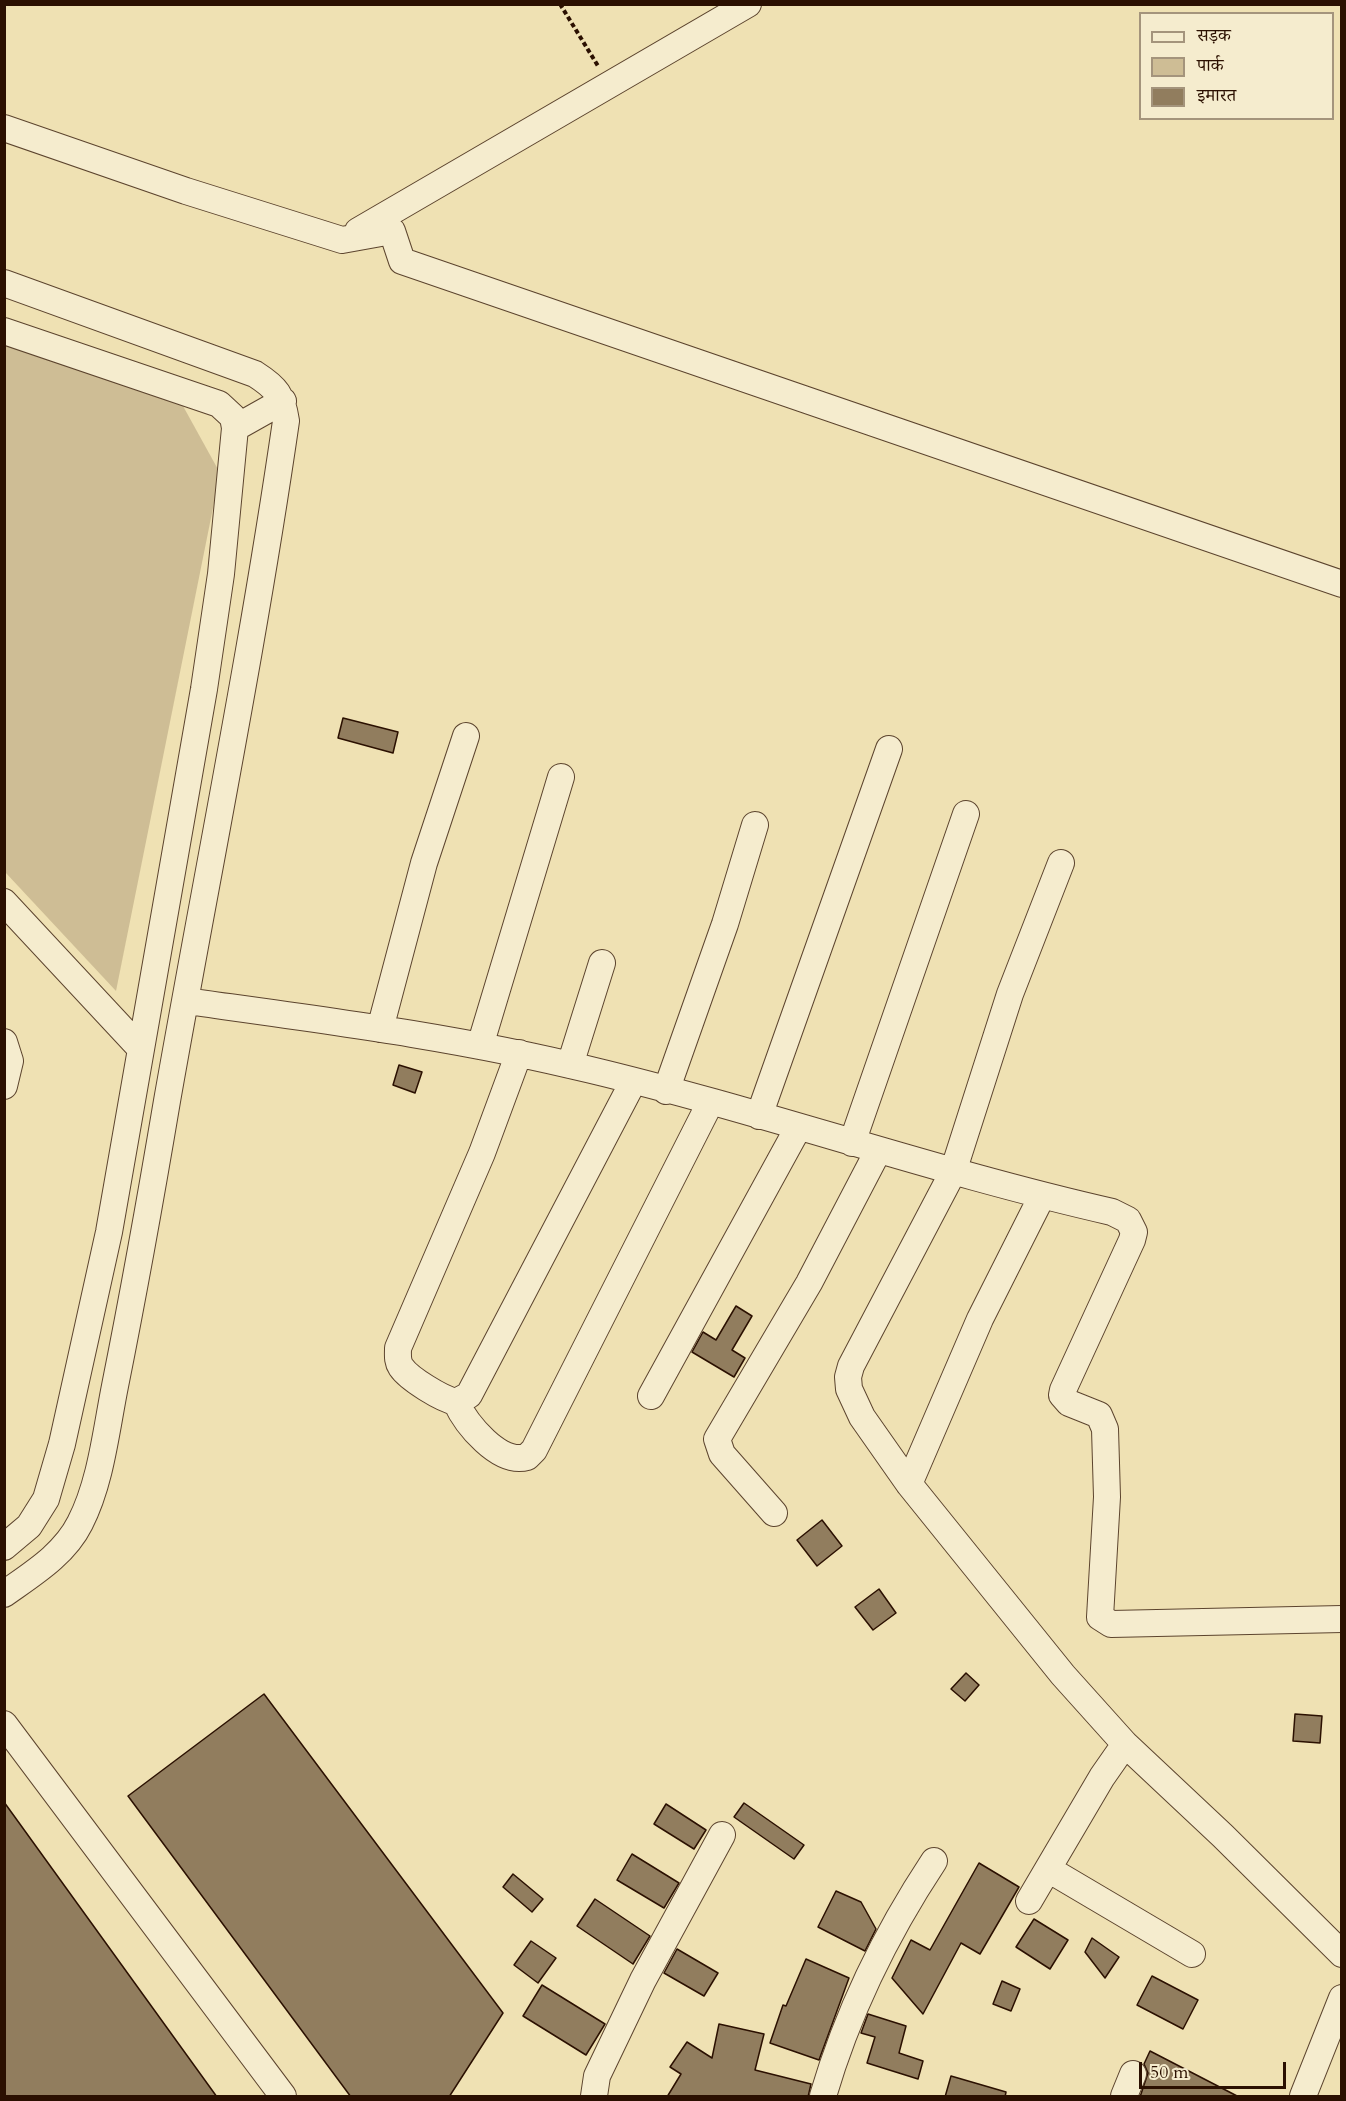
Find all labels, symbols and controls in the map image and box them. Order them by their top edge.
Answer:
legend [1139,12,1334,120]
text: सड़क [1197,23,1231,48]
text: पार्क [1197,53,1224,78]
text: इमारत [1197,83,1236,108]
scale bar [1142,2050,1289,2088]
text: 50 m [1150,2060,1189,2085]

